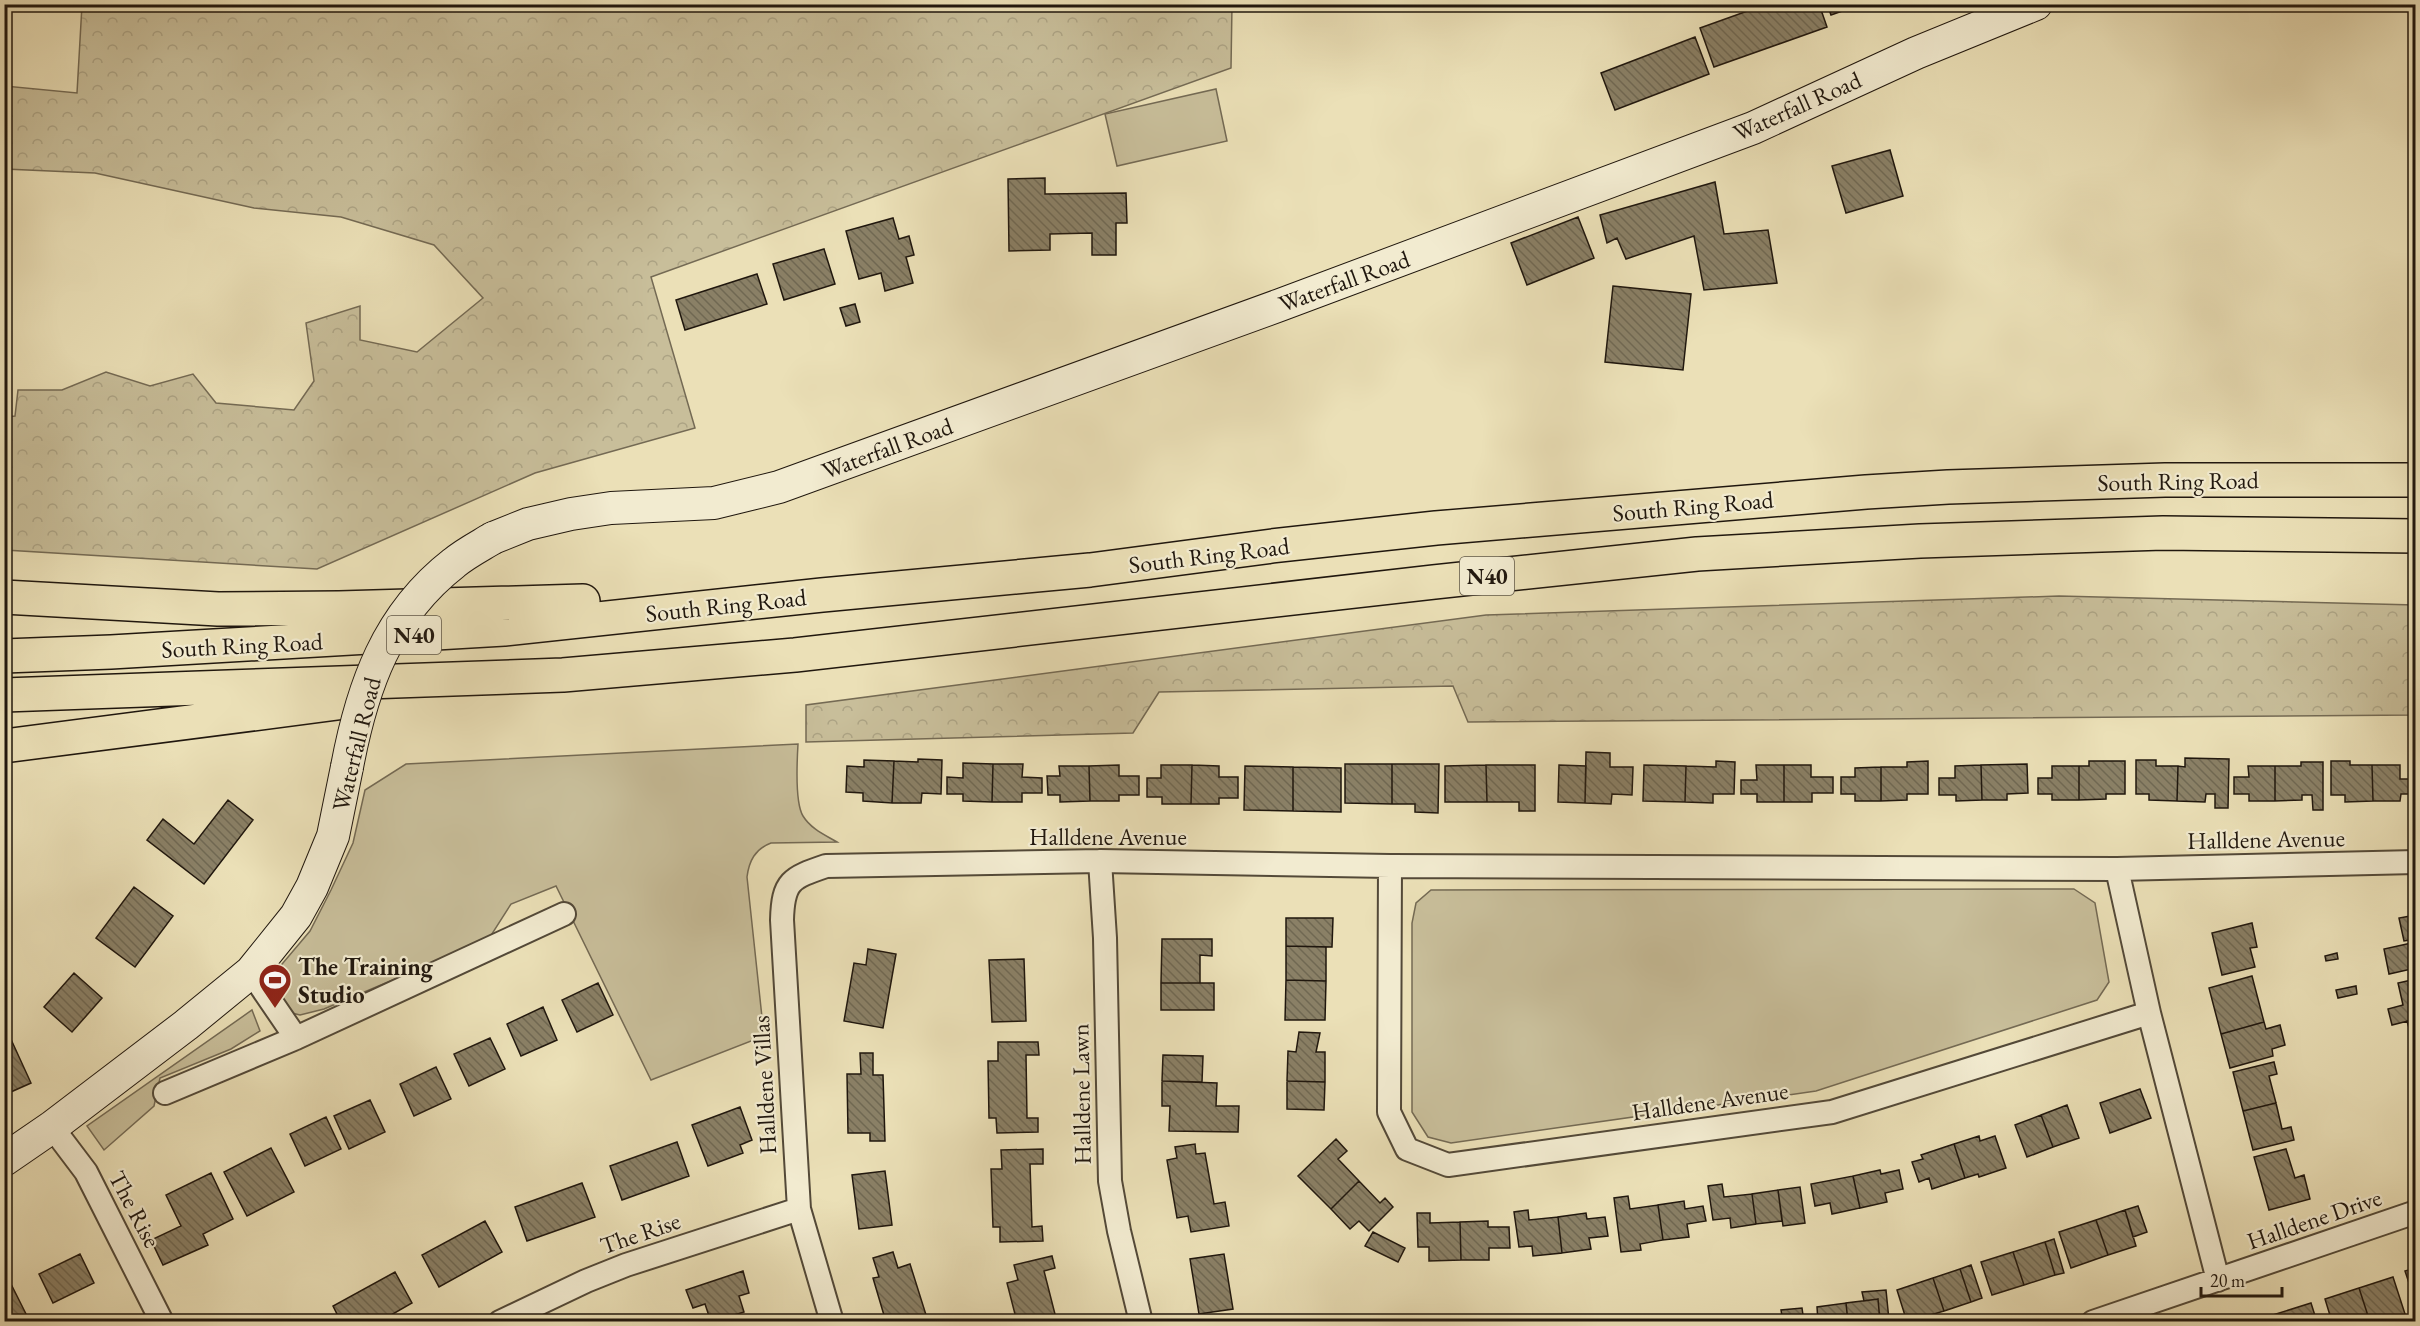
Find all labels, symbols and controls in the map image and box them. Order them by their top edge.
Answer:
street label: Waterfall Road [1728,64,1867,148]
street label: Waterfall Road [1274,243,1415,319]
street label: Waterfall Road [817,410,958,486]
street label: South Ring Road [2097,464,2260,498]
street label: South Ring Road [1611,483,1776,528]
street label: South Ring Road [1127,530,1292,580]
road number: N40 [1460,557,1514,595]
street label: South Ring Road [644,581,809,629]
road number: N40 [387,616,441,654]
street label: South Ring Road [161,625,324,665]
street label: Waterfall Road [324,673,388,814]
street label: Halldene Avenue [1029,821,1187,852]
street label: Halldene Avenue [2187,822,2345,856]
place label: The Training Studio [298,951,434,1010]
sports icon: The Training Studio [257,962,293,1009]
street label: Halldene Villas [745,1015,783,1155]
street label: Halldene Lawn [1064,1023,1098,1165]
street label: Halldene Avenue [1630,1075,1790,1127]
street label: The Rise [102,1165,168,1253]
street label: Halldene Drive [2243,1182,2385,1256]
street label: The Rise [596,1205,684,1261]
scale bar [2201,1260,2282,1298]
text: 20 m [2210,1269,2245,1292]

